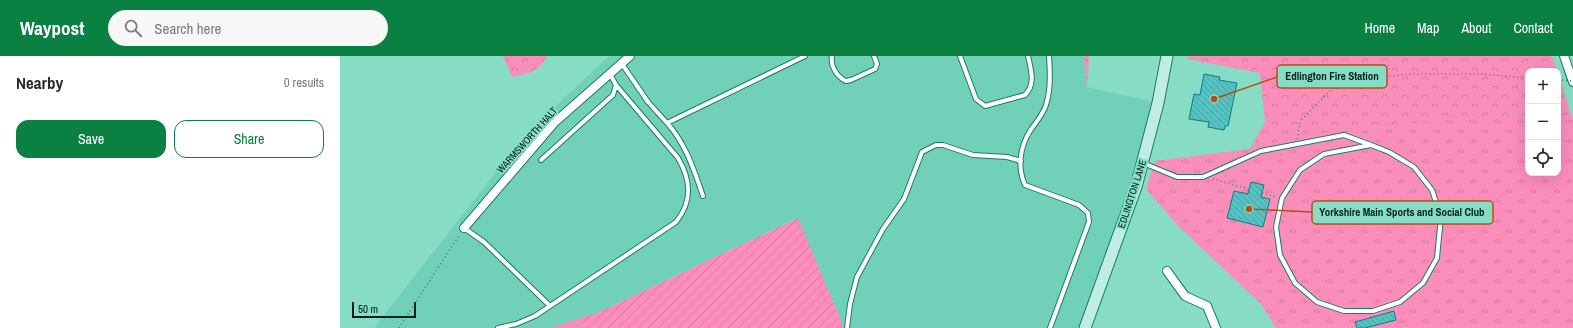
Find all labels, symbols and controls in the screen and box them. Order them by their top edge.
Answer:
search box [108,10,388,46]
text: Waypost [20,15,84,41]
icon: search [122,17,144,39]
text: Search here [154,18,221,39]
text: Home [1364,19,1395,37]
text: Map [1417,19,1439,37]
text: About [1461,19,1491,37]
text: Contact [1513,19,1553,37]
callout: Edlington Fire Station [1277,65,1387,88]
map controls [1525,68,1561,176]
button: + [1525,68,1561,104]
text: Edlington Fire Station [1285,69,1379,83]
text: Nearby [16,71,63,94]
text: 0 results [284,74,324,91]
street label: WARMSWORTH HALT [494,104,560,176]
button: − [1525,104,1561,140]
button: Save [16,120,166,158]
button: Share [174,120,324,158]
button: locate [1525,140,1561,176]
street label: EDLINGTON LANE [1115,158,1149,230]
callout: Yorkshire Main Sports and Social Club [1312,201,1493,224]
text: Yorkshire Main Sports and Social Club [1319,205,1485,219]
scale bar [352,300,416,319]
text: 50 m [358,302,378,316]

